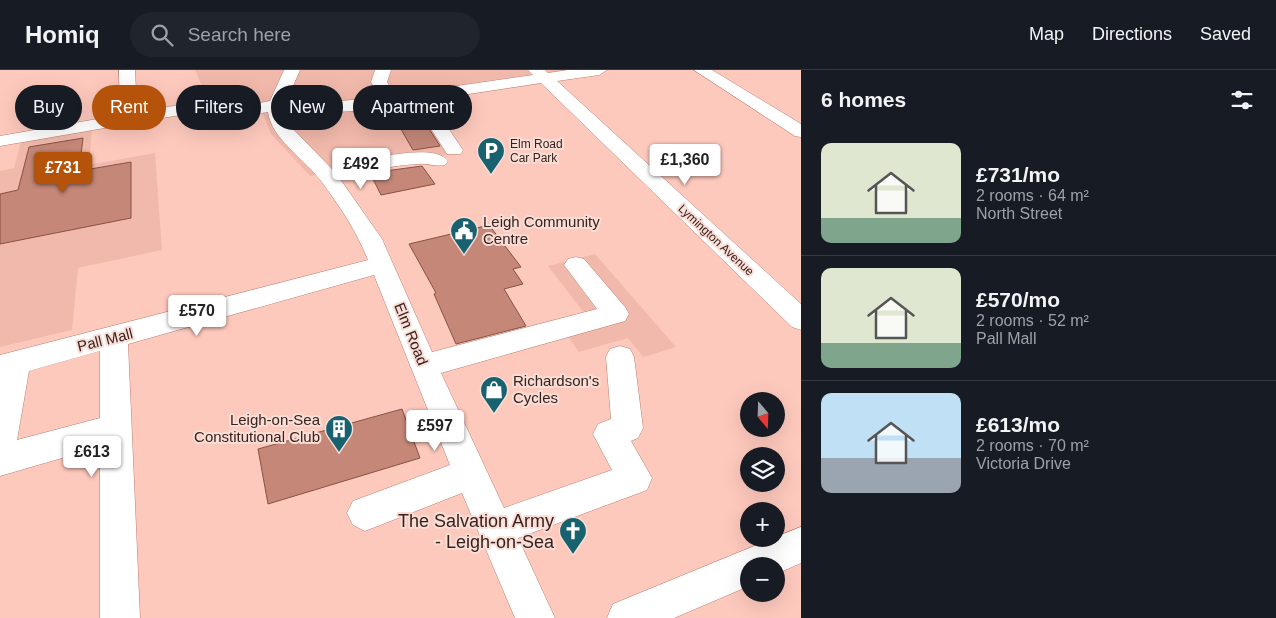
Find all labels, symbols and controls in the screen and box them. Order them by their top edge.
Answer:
search box [130,12,480,57]
text: Homiq [25,21,100,48]
icon: search [148,21,176,49]
text: Search here [188,24,291,45]
text: Map [1029,24,1064,44]
text: Directions [1092,24,1172,44]
text: Saved [1200,24,1251,44]
chip: Buy [15,85,82,130]
chip: Rent [92,85,166,130]
chip: Filters [176,85,261,130]
chip: New [271,85,343,130]
chip: Apartment [353,85,472,130]
icon: filters [1228,86,1256,114]
text: 6 homes [821,88,906,111]
parking icon: Elm Road Car Park [476,136,506,175]
place label: Elm Road Car Park [510,137,563,165]
pin: £1,360 [644,144,726,186]
pin: £492 [331,148,391,190]
text: £1,360 [661,151,709,168]
pin: £731 [33,152,93,194]
text: £492 [343,155,379,172]
text: £731 [45,159,81,176]
icon: home [861,163,921,223]
text: £731/mo [976,163,1060,186]
text: 2 rooms · 64 m² [976,187,1089,204]
street label: Lymington Avenue [675,201,757,279]
text: North Street [976,205,1062,222]
place label: Leigh Community Centre [483,213,600,247]
public building icon: Leigh Community Centre [449,216,479,255]
icon: home [861,288,921,348]
text: £570/mo [976,288,1060,311]
pin: £570 [167,294,227,337]
street label: Elm Road [391,300,432,368]
text: £570 [179,302,215,319]
text: 2 rooms · 52 m² [976,312,1089,329]
street label: Pall Mall [75,324,134,355]
text: Pall Mall [976,330,1036,347]
place label: Richardson's Cycles [513,372,599,406]
shop icon: Richardson's Cycles [479,375,509,414]
north arrow [740,392,785,438]
map controls [740,392,785,602]
pin: £597 [405,410,465,452]
place label: Leigh-on-Sea Constitutional Club [194,411,321,445]
icon: home [861,413,921,473]
text: £613/mo [976,413,1060,436]
building icon: Leigh-on-Sea Constitutional Club [324,414,354,453]
text: £597 [417,417,453,434]
pin: £613 [62,436,122,478]
text: 2 rooms · 70 m² [976,437,1089,454]
text: £613 [74,443,110,460]
button: layers [740,447,785,492]
text: Victoria Drive [976,455,1071,472]
button: + [740,502,785,547]
place label: The Salvation Army - Leigh-on-Sea [398,511,555,552]
church icon: The Salvation Army - Leigh-on-Sea [558,516,588,555]
button: − [740,557,785,602]

